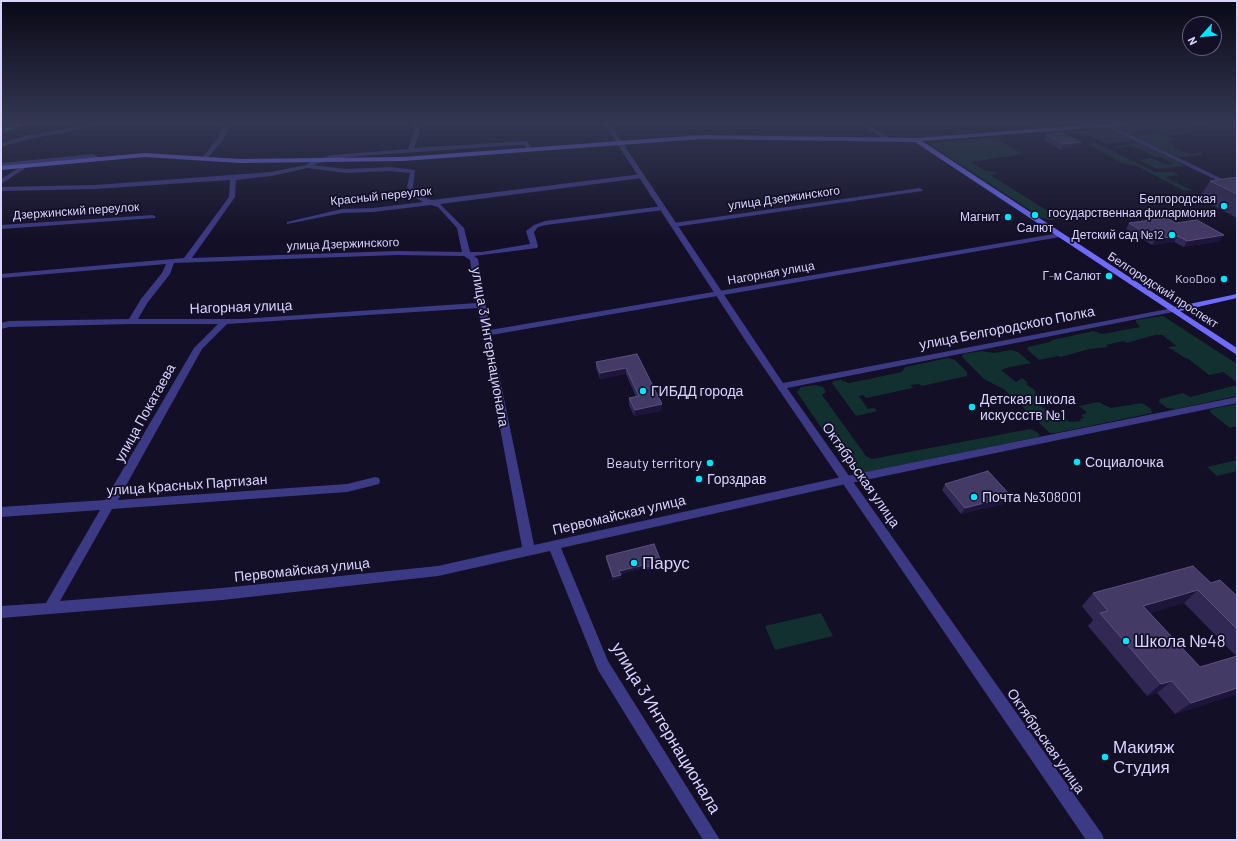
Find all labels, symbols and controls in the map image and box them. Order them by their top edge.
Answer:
north arrow [1182,16,1222,56]
text: N [1184,35,1199,47]
street label: улица Дзержинского [727,183,841,213]
street label: Красный переулок [330,184,432,208]
place label: Белгородская государственная филармония [1048,192,1216,220]
street label: Дзержинский переулок [12,199,140,223]
marker: Белгородская государственная филармония [1219,201,1229,211]
place label: Магнит [960,210,1000,224]
marker: Салют [1030,210,1040,220]
marker: Магнит [1003,212,1013,222]
place label: Салют [1017,221,1053,235]
place label: Детский сад №12 [1072,228,1164,242]
marker: Детский сад №12 [1167,230,1177,240]
street label: улица Дзержинского [286,235,400,253]
street label: Белгородский проспект [1105,249,1221,331]
street label: Нагорная улица [726,258,816,288]
street label: улица 3 Интернационала [468,266,512,428]
place label: Г-м Салют [1042,269,1101,283]
marker: Г-м Салют [1104,271,1114,281]
place label: KooDoo [1175,272,1216,286]
marker: KooDoo [1219,274,1229,284]
street label: Нагорная улица [189,297,293,317]
street label: улица Белгородского Полка [918,303,1096,353]
street label: улица Покатаева [111,361,179,465]
place label: ГИБДД города [651,383,743,399]
marker: ГИБДД города [638,386,648,396]
place label: Детская школа искуссств №1 [980,391,1076,424]
marker: Детская школа искуссств №1 [967,402,977,412]
street label: Октябрьская улица [818,419,904,531]
place label: Социалочка [1085,454,1164,470]
place label: Beauty territory [606,455,702,471]
marker: Социалочка [1072,457,1082,467]
marker: Beauty territory [705,458,715,468]
street label: улица Красных Партизан [106,471,268,499]
place label: Горздрав [707,471,766,487]
marker: Горздрав [694,474,704,484]
place label: Почта №308001 [982,489,1081,505]
street label: Первомайская улица [551,492,687,538]
marker: Почта №308001 [969,492,979,502]
place label: Парус [642,553,690,573]
street label: Первомайская улица [233,555,371,585]
marker: Парус [629,558,639,568]
place label: Школа №48 [1134,631,1226,651]
marker: Школа №48 [1121,636,1131,646]
street label: улица 3 Интернационала [607,639,725,817]
street label: Октябрьская улица [1003,685,1089,797]
place label: Макияж Студия [1113,737,1174,777]
marker: Макияж Студия [1100,752,1110,762]

